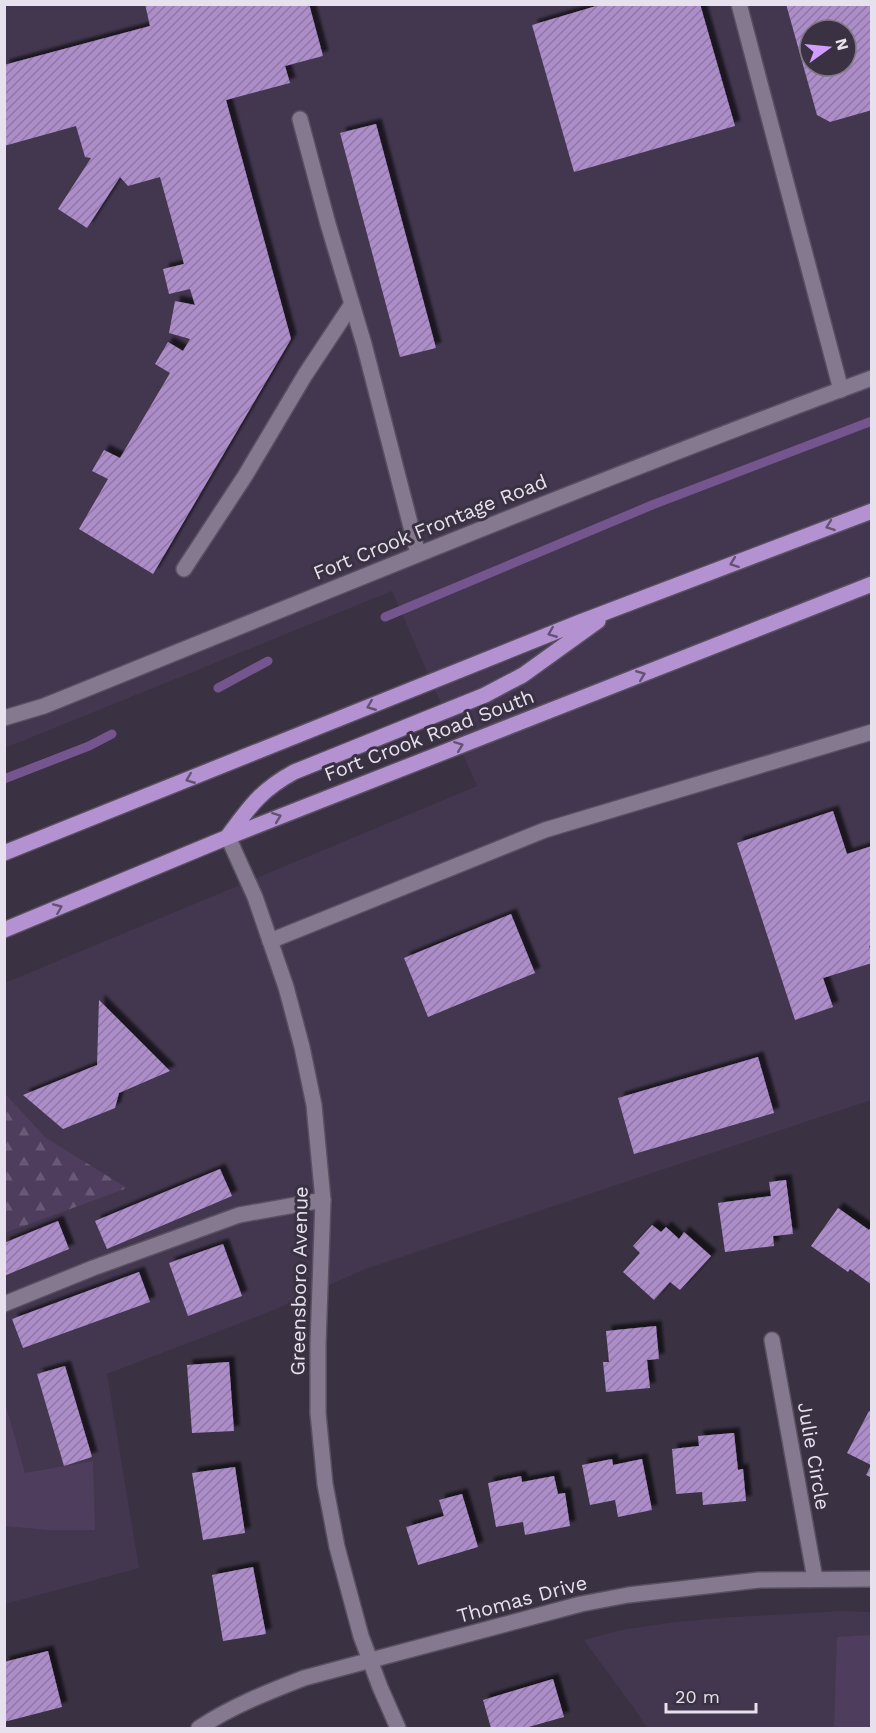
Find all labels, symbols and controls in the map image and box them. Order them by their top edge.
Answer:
north arrow [798,18,858,78]
text: N [831,36,853,52]
street label: Fort Crook Frontage Road [310,469,550,585]
one-way arrow [825,519,836,531]
one-way arrow [729,555,739,568]
one-way arrow [547,626,558,638]
one-way arrow [634,670,645,682]
street label: Fort Crook Road South [321,684,537,786]
one-way arrow [366,699,377,711]
one-way arrow [453,741,464,753]
one-way arrow [185,771,196,784]
one-way arrow [271,812,282,824]
one-way arrow [52,903,63,915]
street label: Greensboro Avenue [285,1186,313,1376]
street label: Julie Circle [793,1400,835,1512]
street label: Thomas Drive [454,1570,590,1628]
scale bar [666,1676,756,1714]
text: 20 m [675,1686,720,1707]

